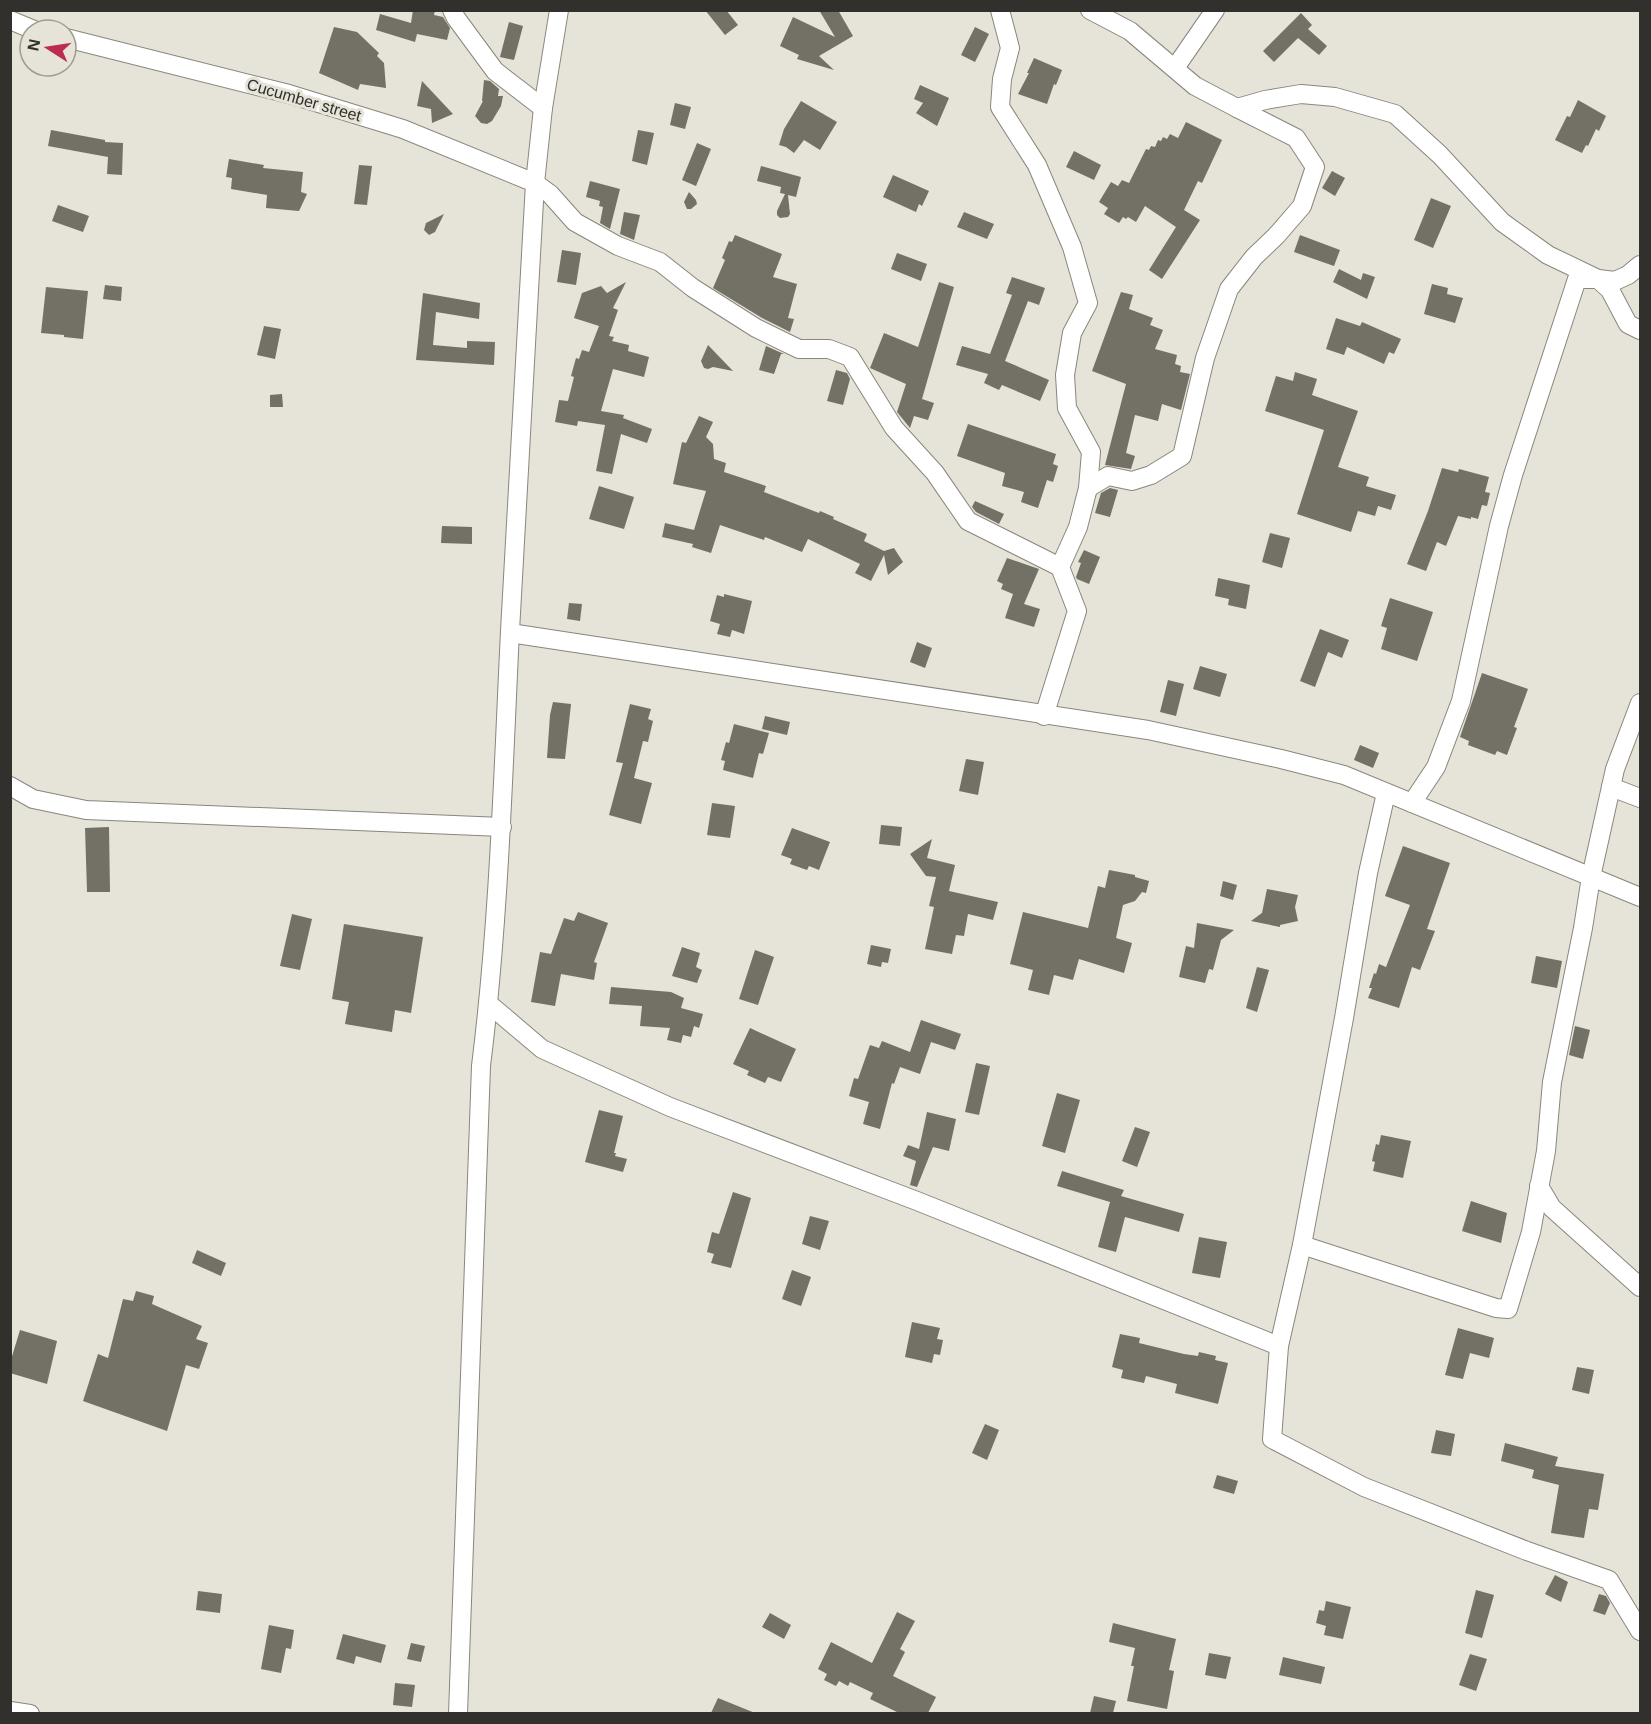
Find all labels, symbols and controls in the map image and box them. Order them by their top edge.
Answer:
north arrow [18,18,78,78]
text: N [24,38,43,52]
street label: Cucumber street [245,76,364,125]

